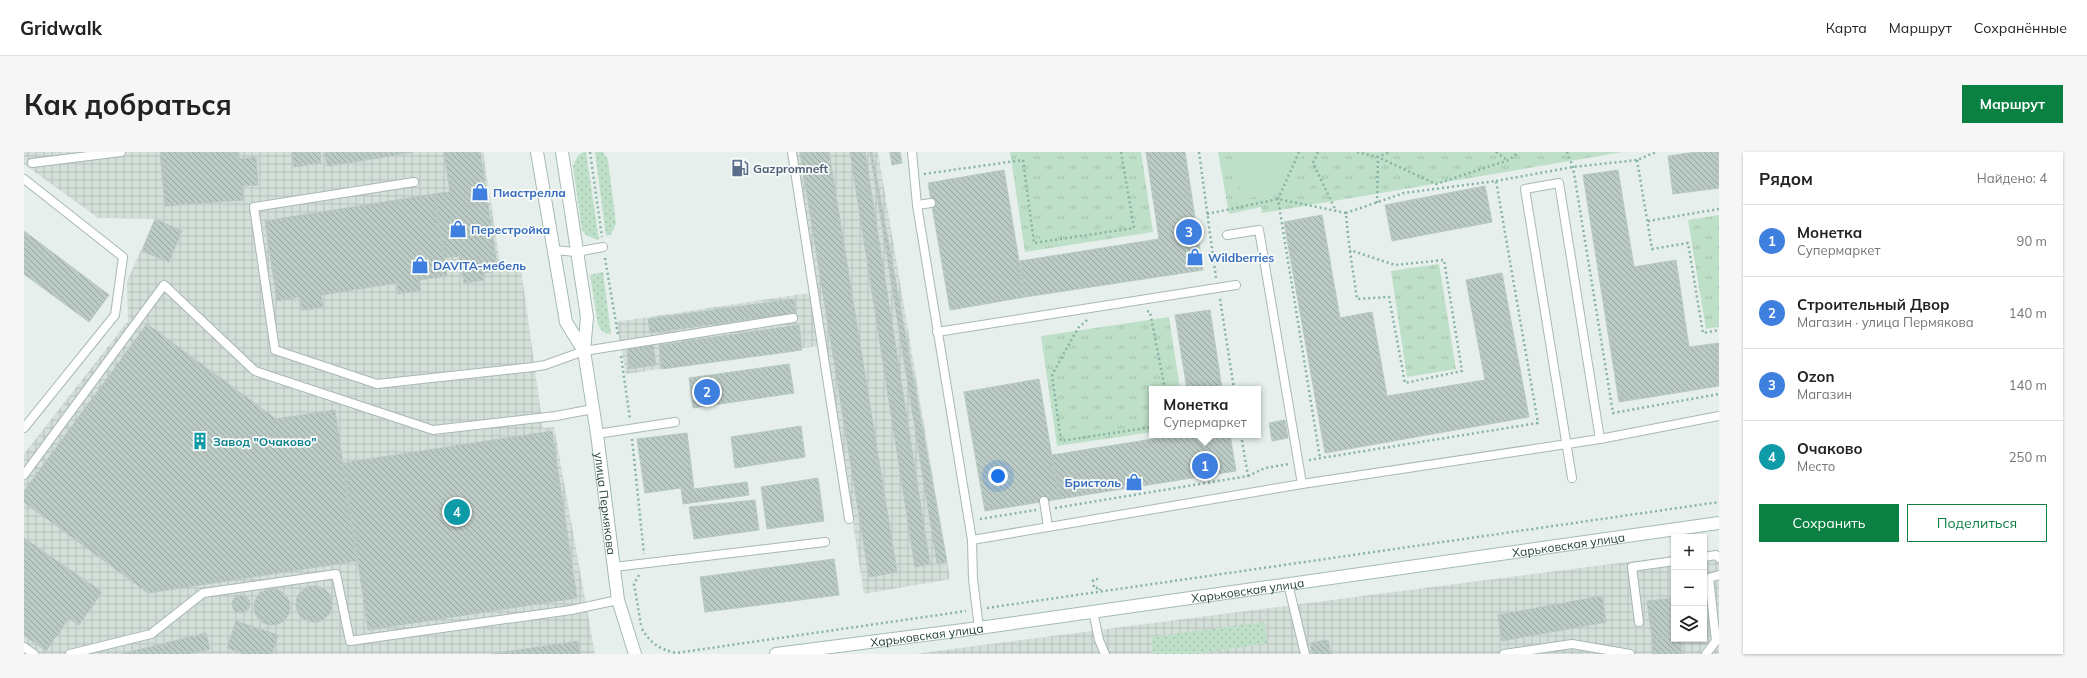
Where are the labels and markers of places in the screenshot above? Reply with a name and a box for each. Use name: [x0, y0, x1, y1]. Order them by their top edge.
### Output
fuel station icon: Gazpromneft: [730, 158, 750, 178]
place label: Gazpromneft: [753, 161, 828, 176]
shop icon: Пиастрелла: [470, 182, 490, 202]
place label: Пиастрелла: [493, 185, 566, 200]
pin: 3: [1176, 217, 1202, 247]
shop icon: Перестройка: [448, 219, 468, 239]
place label: Перестройка: [471, 222, 550, 237]
shop icon: Wildberries: [1185, 247, 1205, 267]
place label: Wildberries: [1208, 250, 1274, 265]
shop icon: DAVITA-мебель: [410, 255, 430, 275]
place label: DAVITA-мебель: [433, 258, 526, 273]
pin: 2: [694, 377, 720, 407]
building icon: Завод "Очаково": [190, 431, 210, 451]
place label: Завод "Очаково": [213, 434, 317, 449]
pin: 1: [1192, 451, 1218, 481]
shop icon: Бристоль: [1124, 472, 1144, 492]
place label: Бристоль: [1065, 475, 1121, 490]
pin: 4: [444, 497, 470, 527]

